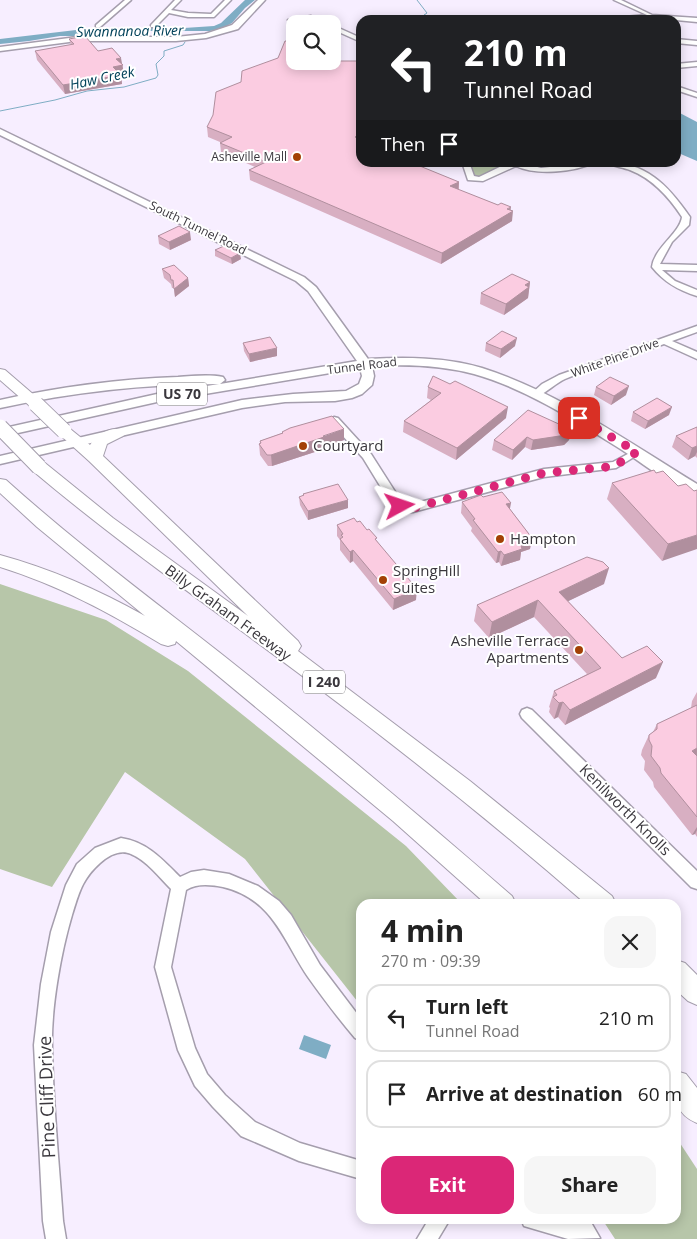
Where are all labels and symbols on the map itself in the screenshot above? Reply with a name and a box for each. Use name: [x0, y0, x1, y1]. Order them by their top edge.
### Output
water label: Swannanoa River: [76, 20, 184, 41]
water label: Haw Creek: [68, 61, 137, 94]
place label: Asheville Mall: [211, 148, 287, 165]
marker: Asheville Mall: [291, 151, 303, 163]
street label: South Tunnel Road: [147, 197, 250, 258]
street label: White Pine Drive: [568, 334, 661, 381]
street label: Tunnel Road: [326, 353, 398, 378]
road number: US 70: [157, 382, 207, 406]
pin: [558, 397, 600, 439]
place label: Courtyard: [313, 435, 383, 455]
marker: Courtyard: [297, 440, 309, 452]
position arrow: [373, 479, 425, 531]
place label: Hampton: [510, 528, 576, 548]
marker: Hampton: [494, 533, 506, 545]
street label: Billy Graham Freeway: [161, 560, 296, 665]
place label: SpringHill Suites: [393, 560, 460, 597]
marker: SpringHill Suites: [377, 574, 389, 586]
place label: Asheville Terrace Apartments: [451, 630, 569, 667]
marker: Asheville Terrace Apartments: [573, 644, 585, 656]
road number: I 240: [303, 670, 345, 694]
street label: Kenilworth Knolls: [576, 759, 676, 859]
street label: Pine Cliff Drive: [32, 1035, 60, 1159]

